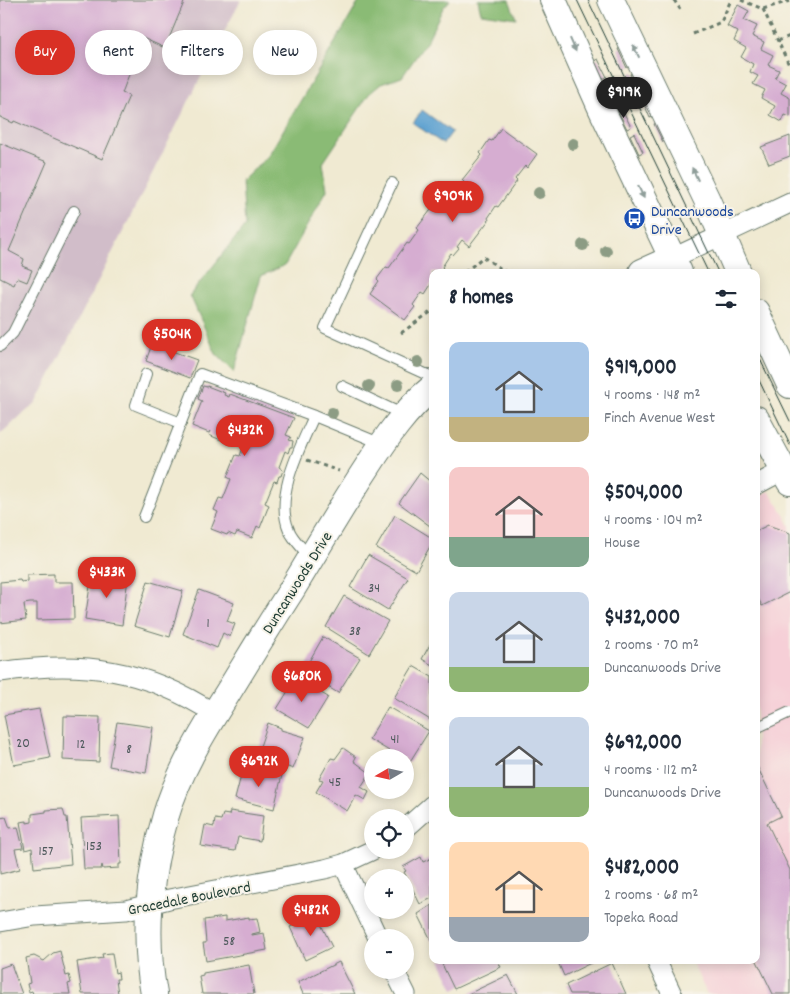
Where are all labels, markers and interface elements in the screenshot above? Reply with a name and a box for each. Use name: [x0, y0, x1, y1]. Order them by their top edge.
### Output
chip: Buy: [15, 30, 75, 75]
chip: Rent: [85, 30, 152, 75]
chip: Filters: [162, 30, 243, 75]
chip: New: [253, 30, 317, 75]
one-way arrow: [569, 38, 577, 52]
one-way arrow: [632, 44, 640, 58]
pin: $919K: [589, 76, 659, 119]
text: $919K: [607, 81, 641, 104]
one-way arrow: [691, 167, 699, 181]
pin: $909K: [418, 180, 488, 223]
text: $909K: [434, 185, 472, 208]
one-way arrow: [637, 185, 645, 199]
place label: Duncanwoods Drive: [651, 201, 734, 242]
bus stop icon: Duncanwoods Drive: [623, 207, 647, 231]
text: 8 homes: [449, 284, 514, 314]
icon: filters: [712, 285, 740, 313]
pin: $504K: [137, 318, 207, 361]
text: $504K: [153, 323, 191, 346]
text: $919,000: [604, 354, 677, 384]
icon: home: [489, 362, 549, 422]
text: 4 rooms · 148 m²: [604, 384, 700, 407]
text: Finch Avenue West: [604, 407, 715, 430]
pin: $432K: [210, 414, 280, 457]
text: $432K: [227, 419, 263, 442]
text: $504,000: [604, 479, 683, 509]
icon: home: [489, 487, 549, 547]
text: 4 rooms · 104 m²: [604, 509, 703, 532]
street label: Duncanwoods Drive: [257, 528, 339, 639]
text: House: [604, 532, 640, 555]
pin: $433K: [72, 556, 142, 599]
text: $433K: [89, 561, 125, 584]
house number: 34: [368, 579, 380, 599]
text: $432,000: [604, 604, 680, 634]
icon: home: [489, 612, 549, 672]
house number: 1: [206, 614, 210, 634]
house number: 38: [349, 622, 361, 642]
text: 2 rooms · 70 m²: [604, 634, 699, 657]
text: Duncanwoods Drive: [604, 657, 721, 680]
pin: $680K: [267, 660, 337, 703]
text: $680K: [283, 665, 321, 688]
text: $692,000: [604, 729, 682, 759]
house number: 41: [391, 730, 399, 750]
house number: 20: [16, 734, 30, 754]
house number: 12: [76, 735, 86, 755]
icon: home: [489, 737, 549, 797]
house number: 8: [126, 740, 132, 760]
pin: $692K: [224, 746, 294, 788]
north arrow: [364, 749, 414, 799]
map controls: [364, 749, 414, 979]
text: $692K: [240, 750, 278, 773]
text: 4 rooms · 112 m²: [604, 759, 698, 782]
house number: 45: [329, 773, 341, 793]
text: Duncanwoods Drive: [604, 782, 721, 805]
button: locate: [364, 809, 414, 859]
house number: 153: [86, 837, 102, 857]
house number: 157: [39, 842, 53, 862]
text: $482,000: [604, 854, 679, 884]
icon: home: [489, 862, 549, 922]
button: +: [364, 869, 414, 919]
street label: Gracedale Boulevard: [126, 876, 253, 923]
text: 2 rooms · 68 m²: [604, 884, 698, 907]
pin: $482K: [276, 894, 346, 937]
text: $482K: [293, 899, 329, 922]
text: Topeka Road: [604, 907, 678, 930]
button: −: [364, 929, 414, 979]
house number: 58: [223, 932, 235, 952]

